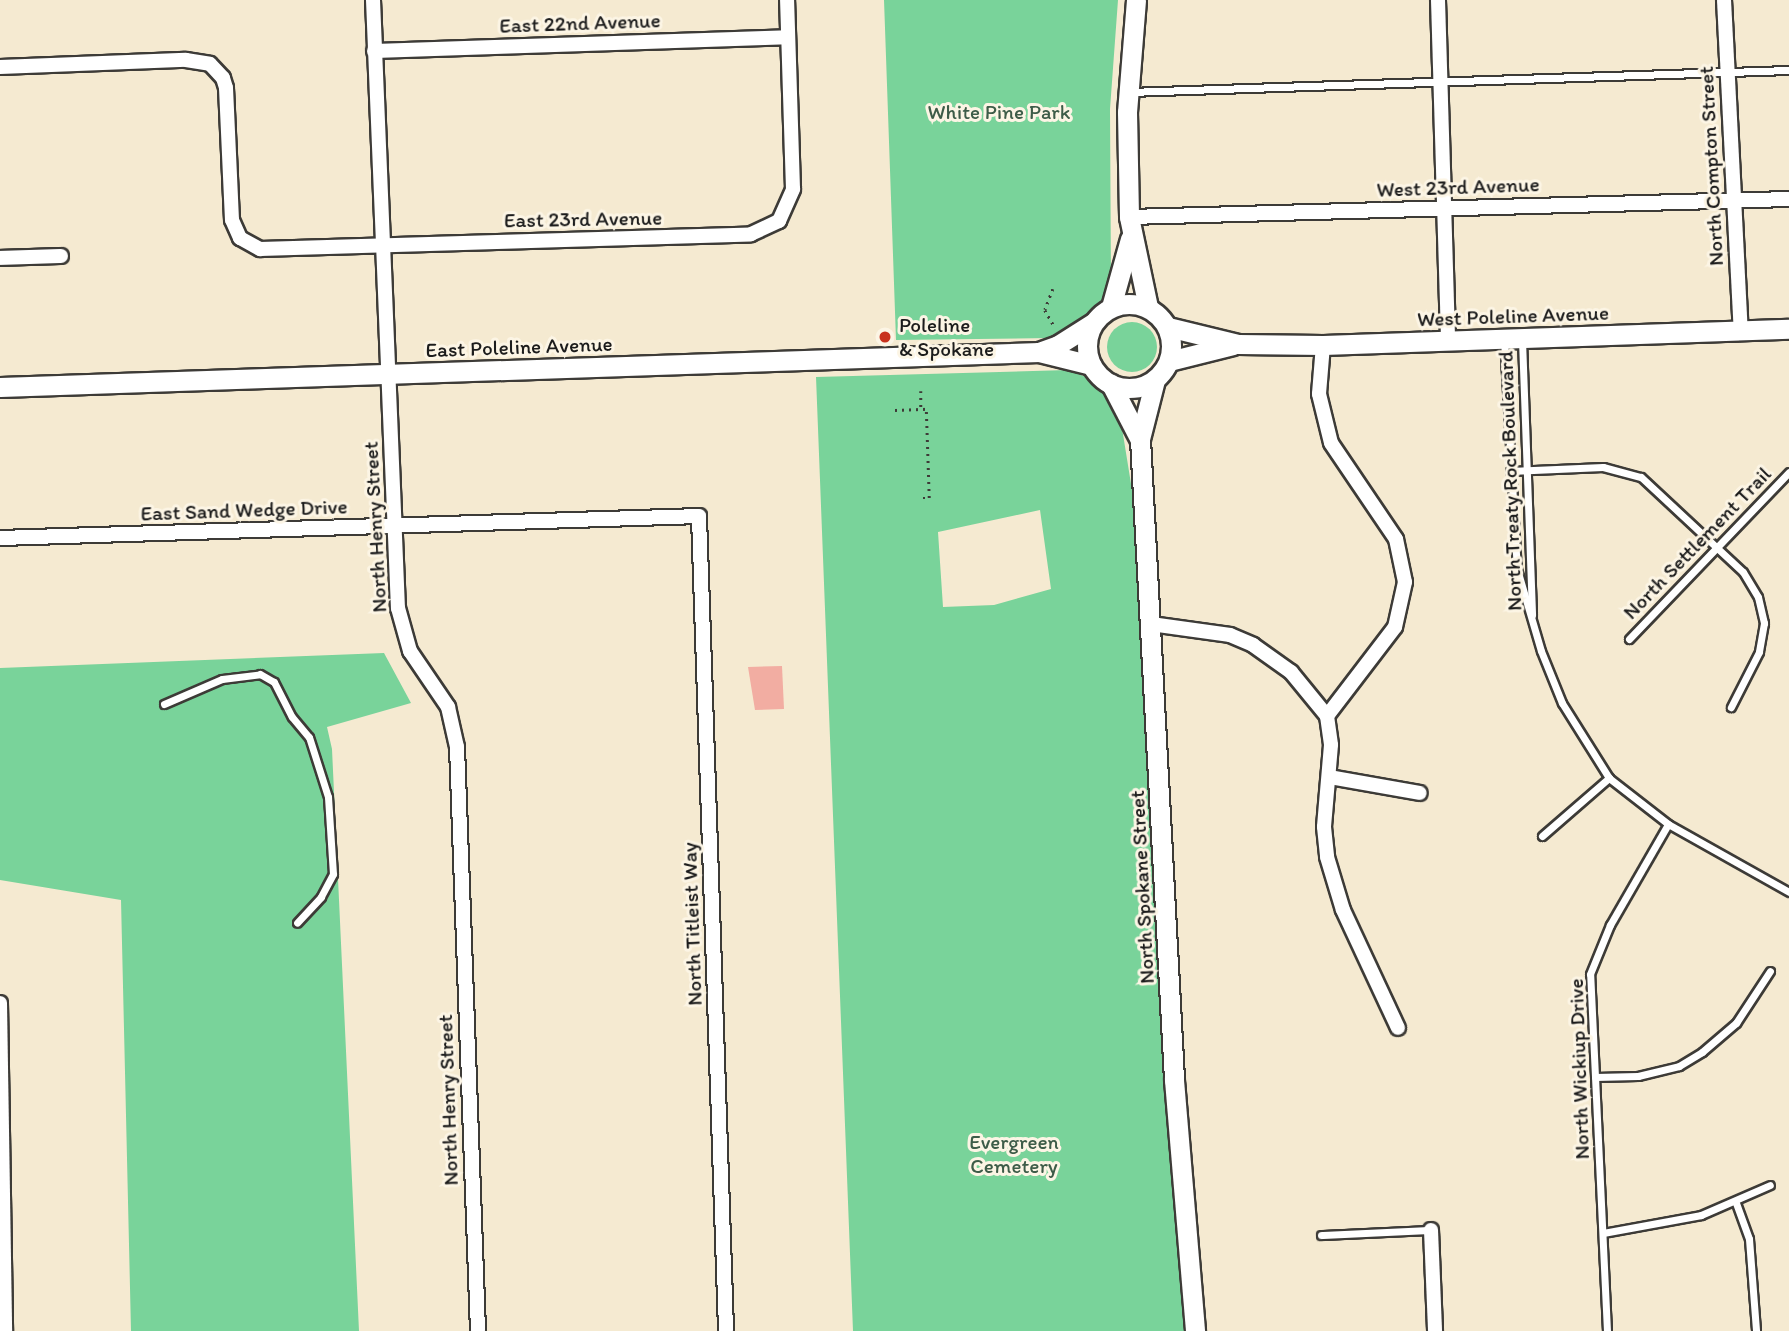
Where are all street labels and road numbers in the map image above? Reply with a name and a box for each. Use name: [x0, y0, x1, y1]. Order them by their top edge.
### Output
street label: East 22nd Avenue: [500, 8, 660, 38]
street label: North Compton Street: [1693, 66, 1729, 266]
street label: West 23rd Avenue: [1377, 172, 1539, 202]
street label: East 23rd Avenue: [504, 205, 662, 233]
street label: West Poleline Avenue: [1417, 300, 1609, 332]
street label: East Poleline Avenue: [426, 331, 612, 363]
street label: North Treaty Rock Boulevard: [1493, 351, 1527, 611]
street label: North Henry Street: [358, 441, 392, 613]
street label: North Settlement Trail: [1618, 462, 1776, 624]
street label: East Sand Wedge Drive: [140, 494, 348, 526]
street label: North Spokane Street: [1124, 789, 1160, 985]
street label: North Titleist Way: [677, 842, 707, 1006]
street label: North Wickiup Drive: [1563, 978, 1595, 1160]
street label: North Henry Street: [432, 1014, 464, 1186]

